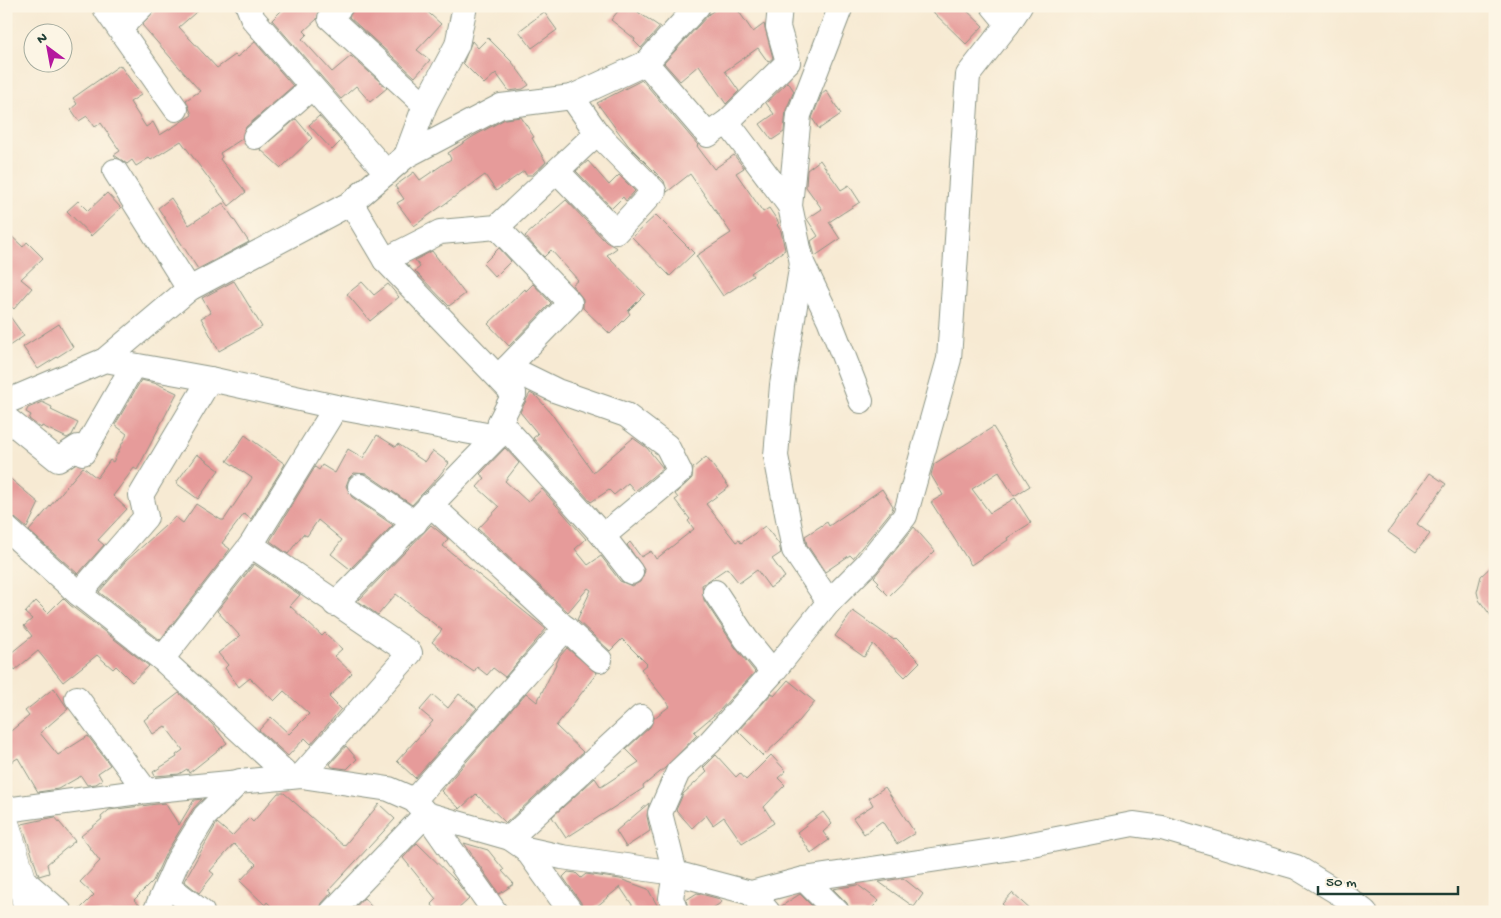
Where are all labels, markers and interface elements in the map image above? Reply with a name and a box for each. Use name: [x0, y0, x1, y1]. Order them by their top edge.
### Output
north arrow: [22, 22, 72, 72]
text: N: [34, 29, 51, 49]
scale bar: [1318, 863, 1458, 895]
text: 50 m: [1326, 874, 1357, 892]

